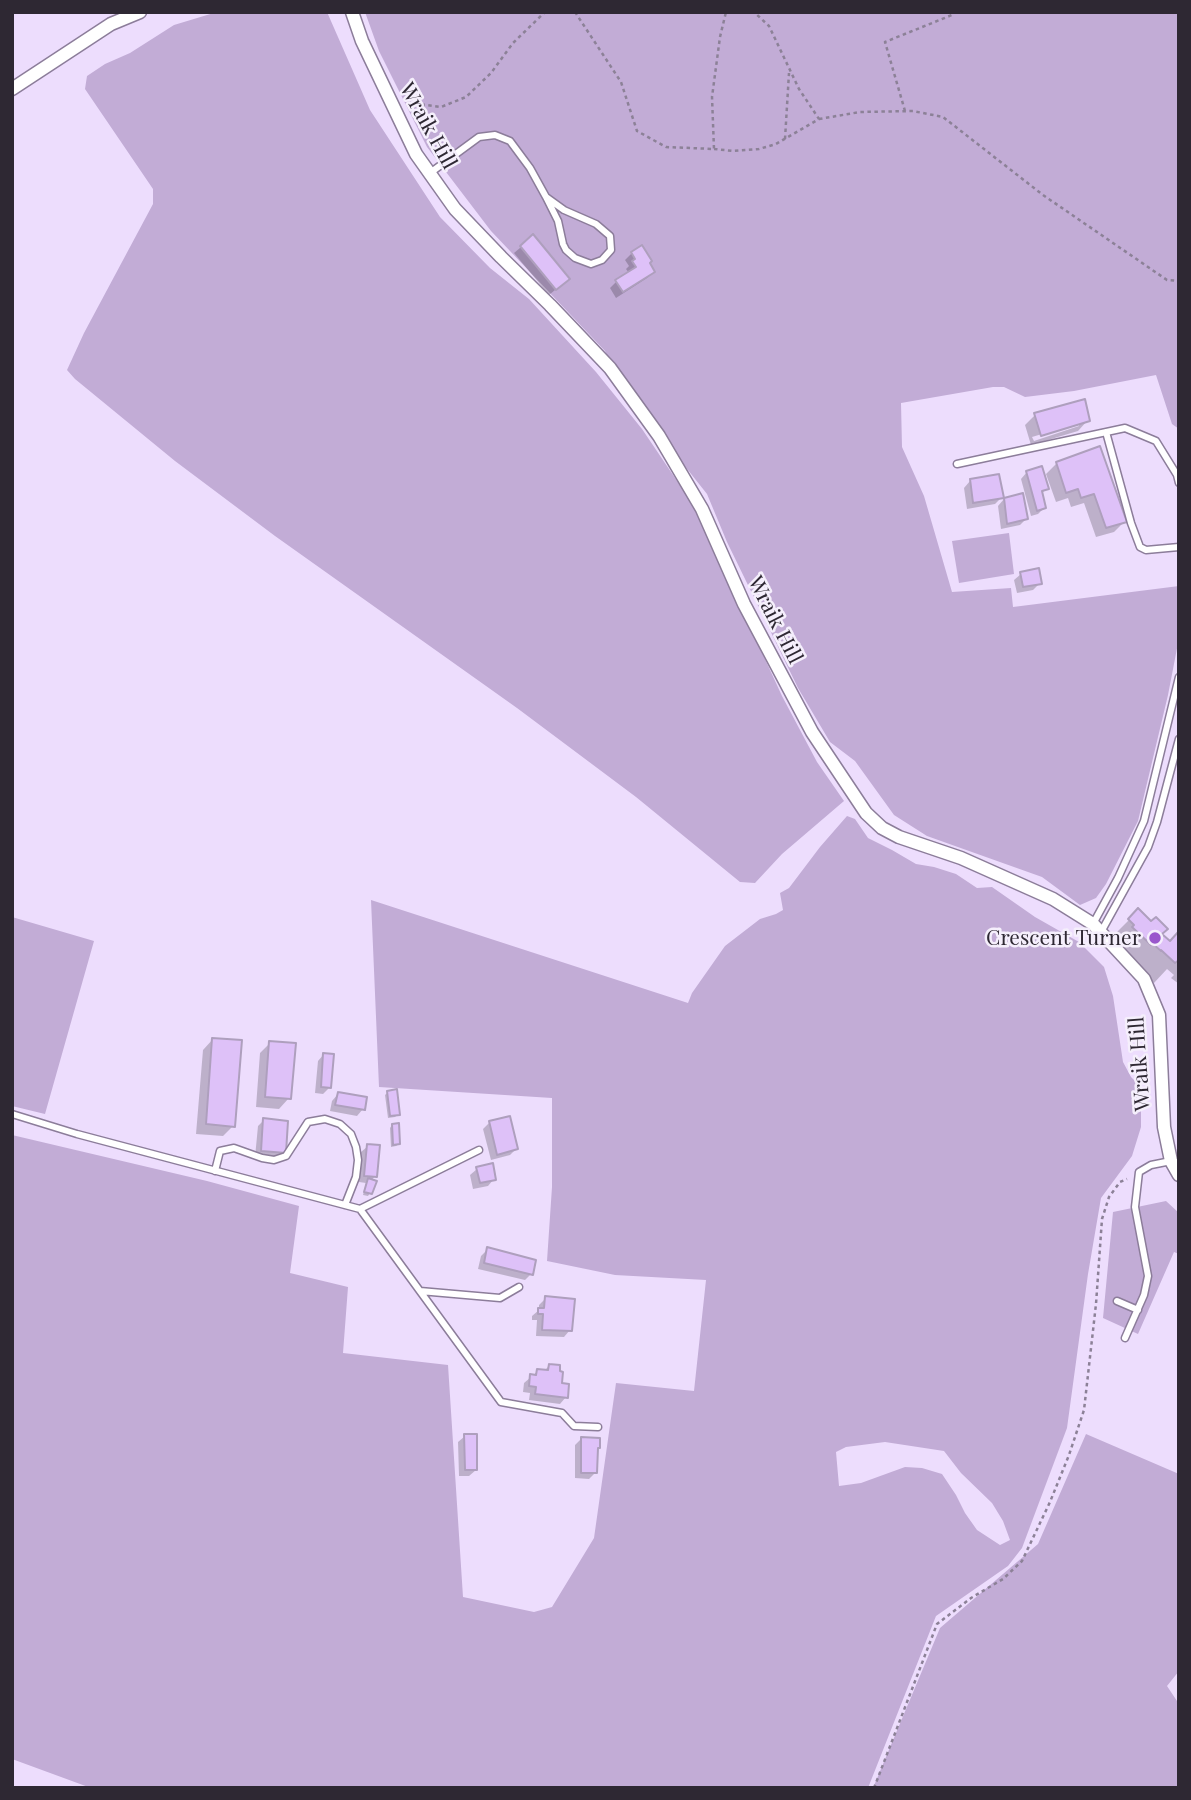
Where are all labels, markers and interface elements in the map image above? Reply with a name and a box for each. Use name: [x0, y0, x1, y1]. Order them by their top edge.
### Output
street label: Wraik Hill: [394, 78, 462, 174]
street label: Wraik Hill: [742, 572, 808, 668]
place label: Crescent Turner: [986, 925, 1141, 951]
marker: Crescent Turner: [1147, 930, 1163, 946]
street label: Wraik Hill: [1124, 1016, 1156, 1112]

